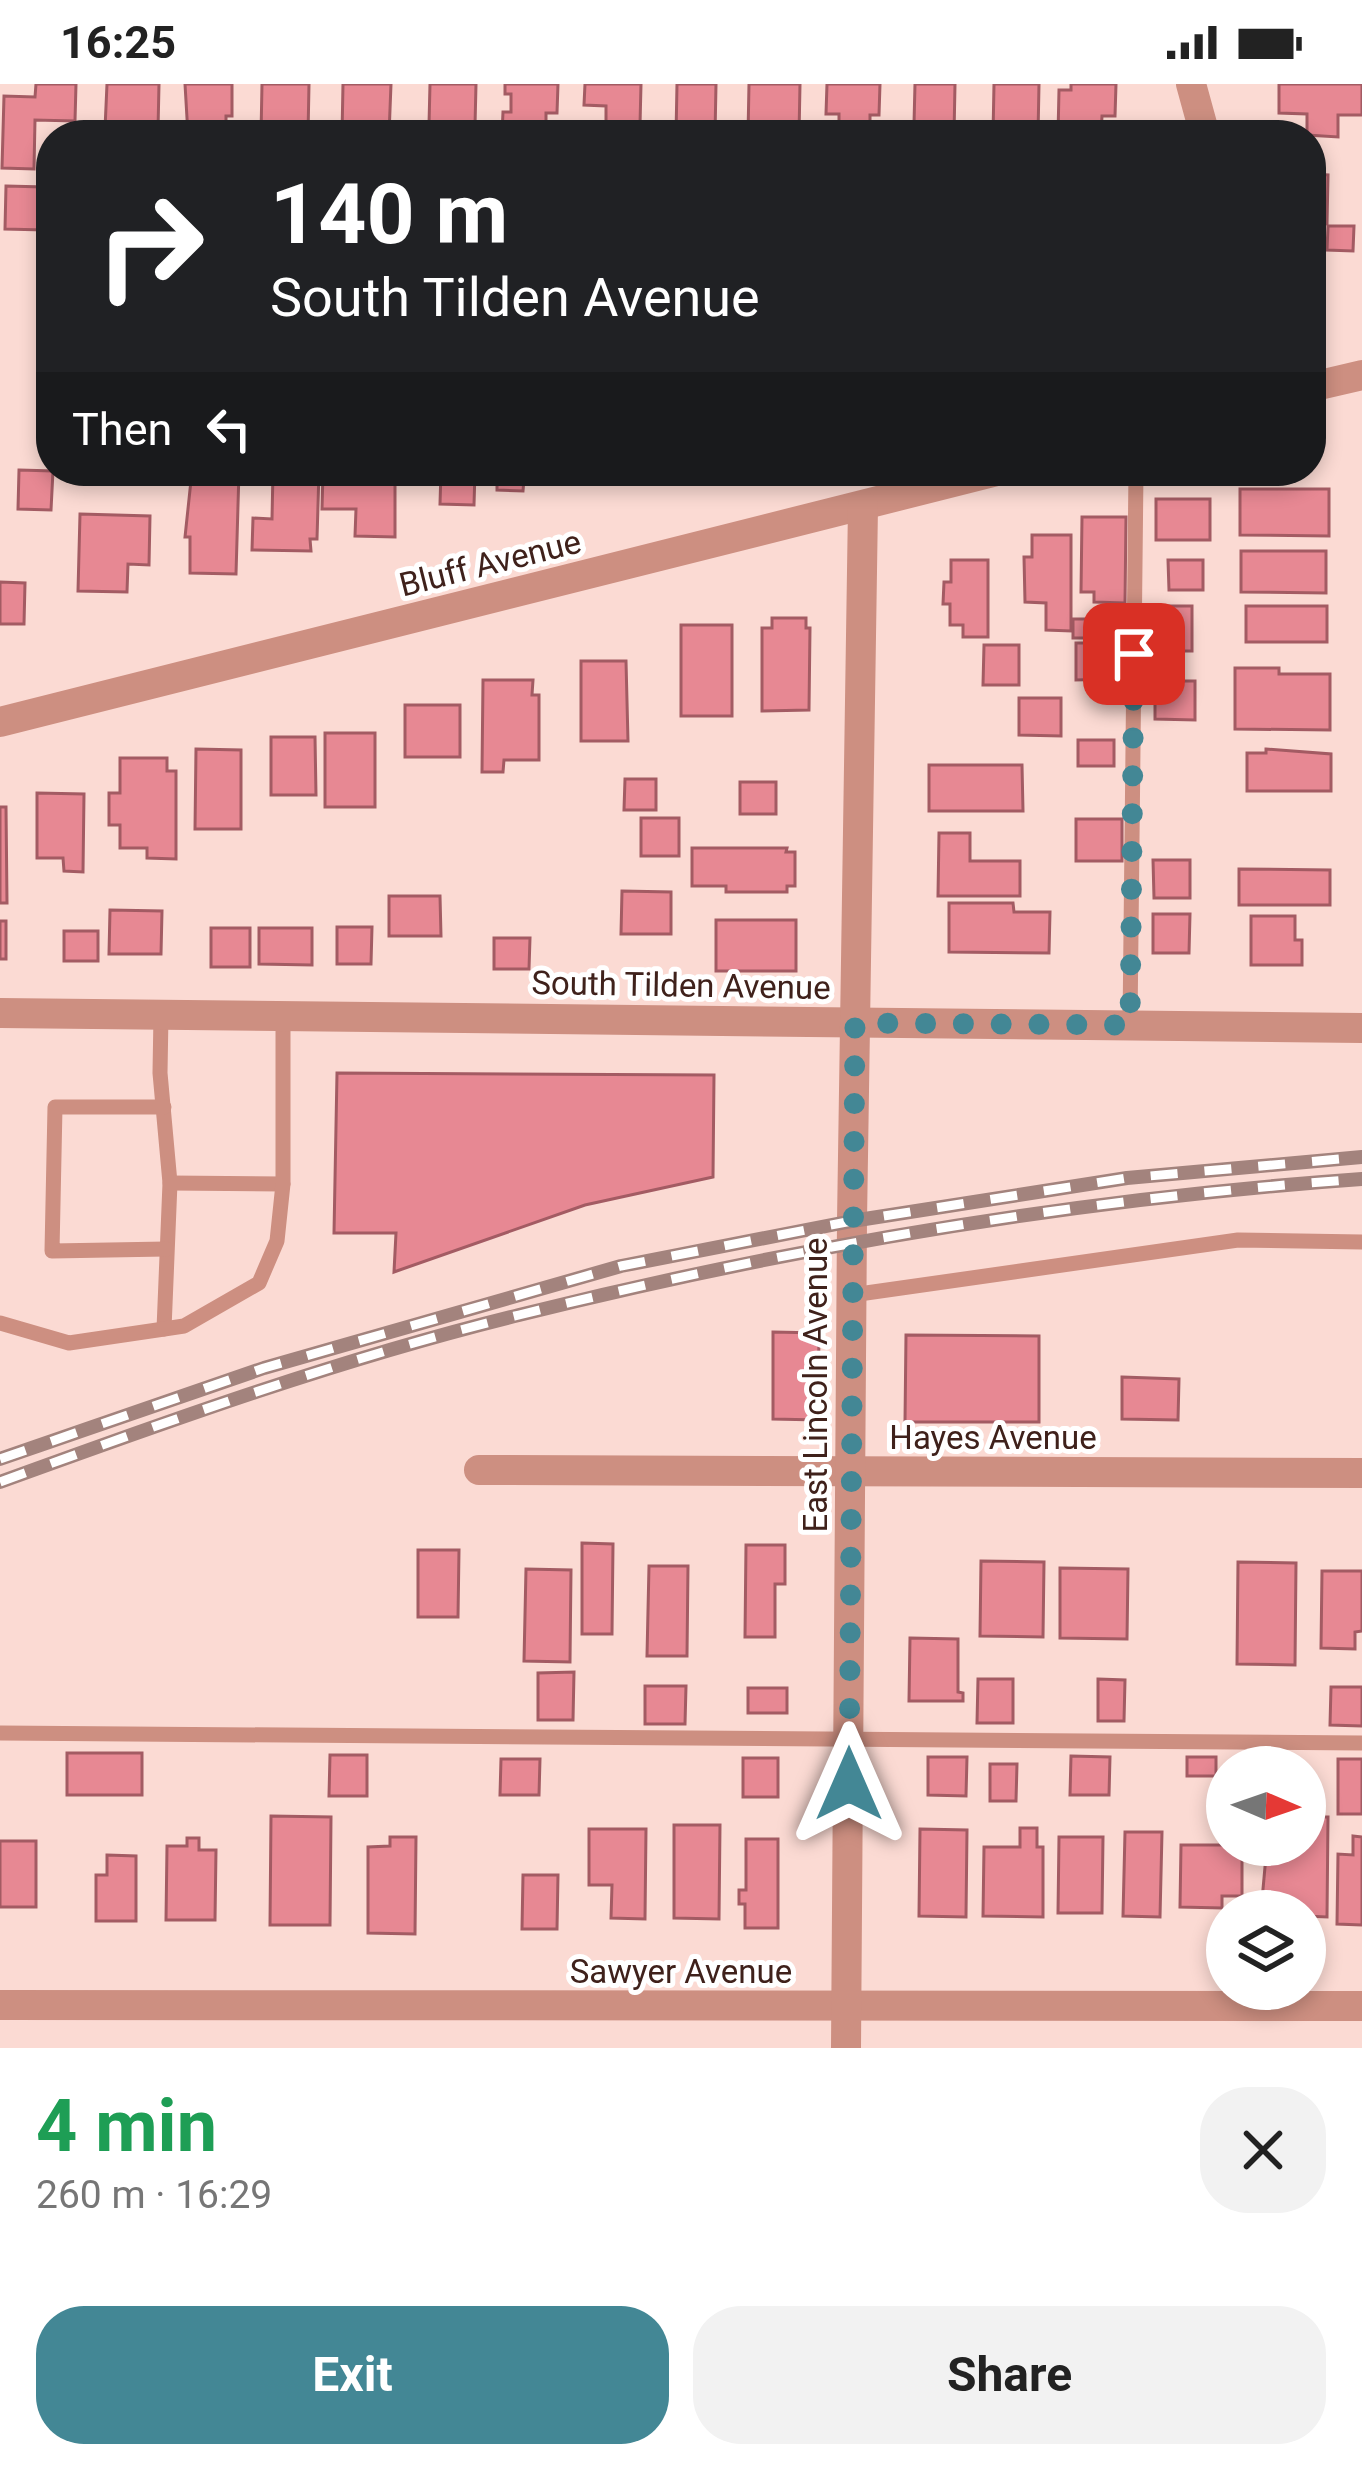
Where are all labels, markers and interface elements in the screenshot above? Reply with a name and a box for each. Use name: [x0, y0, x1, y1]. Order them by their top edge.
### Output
text: 16:25: [60, 16, 176, 69]
text: 140 m: [270, 165, 508, 264]
icon: right: [72, 168, 228, 324]
text: South Tilden Avenue: [270, 266, 760, 329]
icon: left: [196, 396, 262, 462]
text: Then: [72, 403, 172, 456]
street label: Bluff Avenue: [395, 522, 585, 604]
pin: [1083, 603, 1185, 705]
icon: arrive: [1101, 621, 1167, 687]
street label: South Tilden Avenue: [531, 963, 831, 1007]
street label: East Lincoln Avenue: [796, 1237, 835, 1533]
street label: Hayes Avenue: [889, 1418, 1097, 1457]
position arrow: [786, 1721, 912, 1847]
north arrow: [1206, 1746, 1326, 1866]
map controls: [1206, 1746, 1326, 2010]
button: layers: [1206, 1890, 1326, 2010]
street label: Sawyer Avenue: [570, 1952, 792, 1991]
text: 4 min: [36, 2084, 217, 2169]
button: close: [1200, 2087, 1326, 2213]
text: 260 m · 16:29: [36, 2172, 272, 2218]
button: Exit: [36, 2306, 669, 2444]
button: Share: [693, 2306, 1326, 2444]

